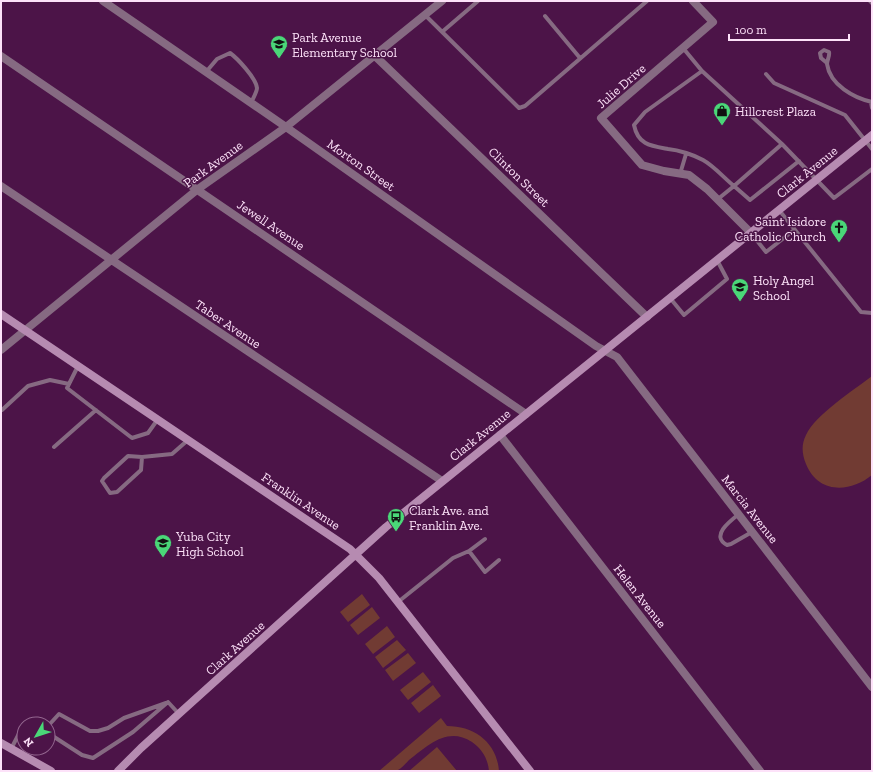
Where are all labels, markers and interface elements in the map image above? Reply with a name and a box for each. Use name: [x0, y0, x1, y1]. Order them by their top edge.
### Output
scale bar: [729, 16, 849, 42]
text: 100 m: [735, 23, 767, 37]
place label: Park Avenue Elementary School: [292, 30, 397, 60]
school or university icon: Park Avenue Elementary School: [269, 34, 289, 59]
street label: Julie Drive: [594, 61, 648, 111]
shop icon: Hillcrest Plaza: [712, 101, 732, 126]
place label: Hillcrest Plaza: [735, 104, 817, 119]
street label: Morton Street: [324, 136, 398, 194]
street label: Park Avenue: [180, 137, 246, 191]
street label: Clark Avenue: [774, 143, 840, 201]
street label: Clinton Street: [485, 144, 553, 210]
street label: Jewell Avenue: [234, 197, 308, 253]
place label: Saint Isidore Catholic Church: [735, 214, 827, 244]
church icon: Saint Isidore Catholic Church: [829, 218, 849, 243]
place label: Holy Angel School: [753, 273, 814, 303]
school or university icon: Holy Angel School: [730, 277, 750, 302]
street label: Taber Avenue: [192, 297, 264, 351]
street label: Clark Avenue: [447, 406, 513, 464]
street label: Franklin Avenue: [259, 469, 343, 533]
street label: Marcia Avenue: [719, 472, 781, 546]
place label: Clark Ave. and Franklin Ave.: [409, 503, 489, 533]
bus stop icon: Clark Ave. and Franklin Ave.: [386, 507, 406, 532]
place label: Yuba City High School: [175, 529, 244, 559]
school or university icon: Yuba City High School: [153, 533, 173, 558]
street label: Helen Avenue: [611, 561, 669, 631]
street label: Clark Avenue: [202, 618, 268, 678]
north arrow: [16, 716, 56, 756]
text: N: [21, 734, 36, 749]

